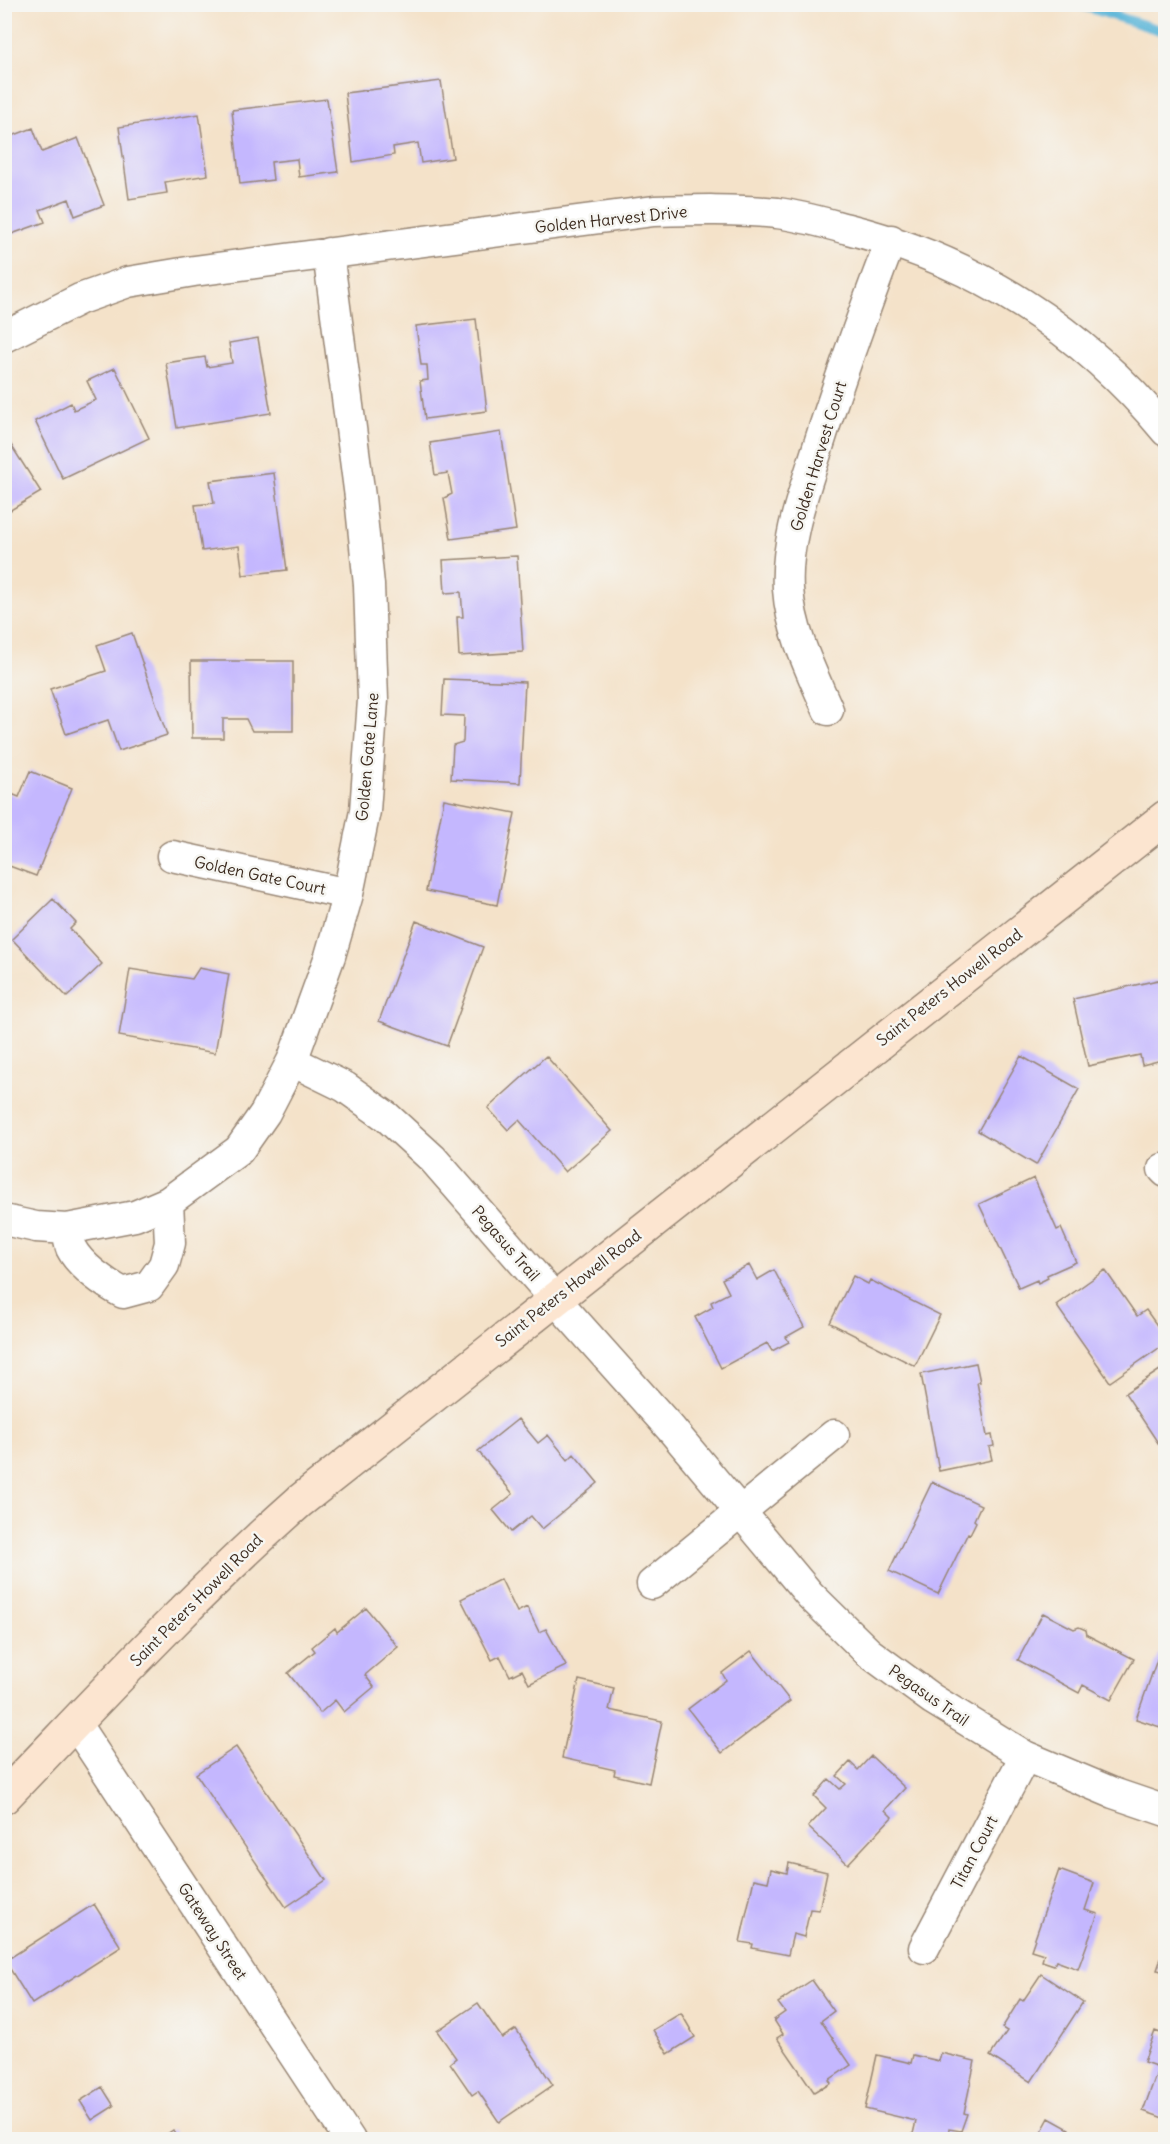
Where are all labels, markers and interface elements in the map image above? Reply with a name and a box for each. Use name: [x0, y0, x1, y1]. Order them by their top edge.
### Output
street label: Golden Harvest Drive: [534, 201, 688, 237]
street label: Golden Harvest Court: [786, 378, 851, 533]
street label: Golden Gate Lane: [351, 692, 383, 822]
street label: Golden Gate Court: [192, 851, 328, 899]
street label: Saint Peters Howell Road: [872, 924, 1026, 1050]
street label: Pegasus Trail: [468, 1201, 544, 1285]
street label: Saint Peters Howell Road: [491, 1225, 645, 1351]
street label: Saint Peters Howell Road: [126, 1530, 266, 1670]
street label: Pegasus Trail: [885, 1660, 973, 1730]
street label: Titan Court: [946, 1811, 1002, 1892]
street label: Gateway Street: [174, 1879, 252, 1984]

